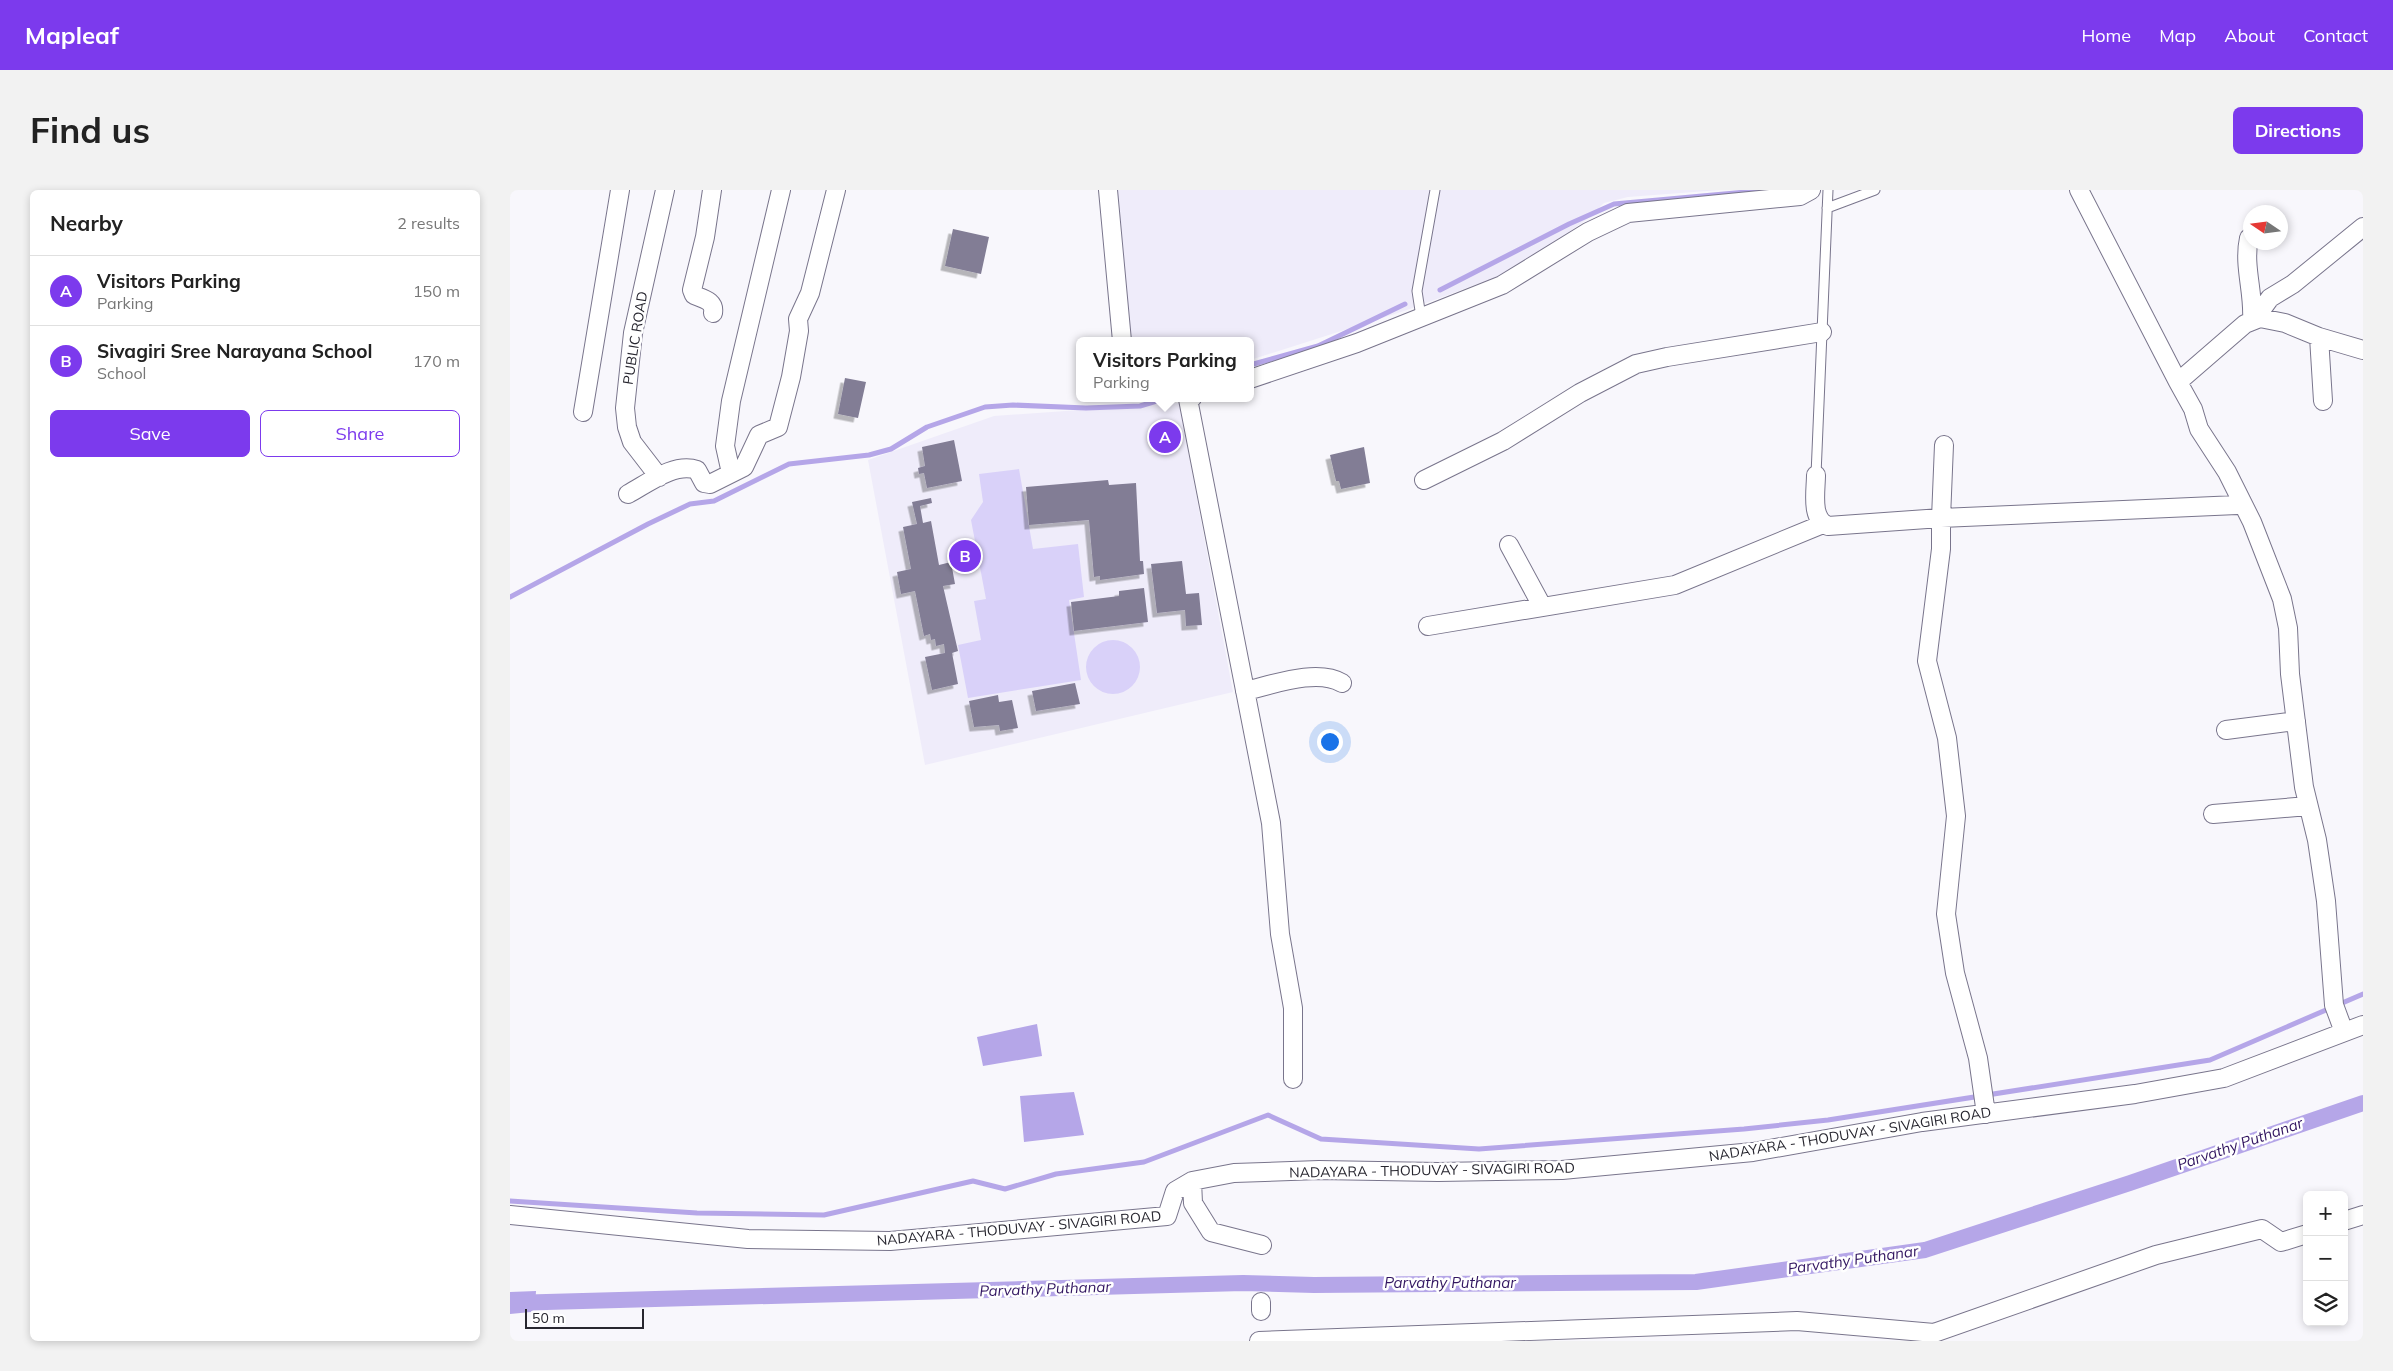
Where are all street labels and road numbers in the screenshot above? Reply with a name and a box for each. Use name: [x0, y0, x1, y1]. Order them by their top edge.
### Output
street label: PUBLIC ROAD: [619, 290, 651, 386]
street label: NADAYARA - THODUVAY - SIVAGIRI ROAD: [1708, 1103, 1992, 1165]
street label: NADAYARA - THODUVAY - SIVAGIRI ROAD: [1289, 1159, 1575, 1181]
street label: NADAYARA - THODUVAY - SIVAGIRI ROAD: [876, 1207, 1162, 1249]

